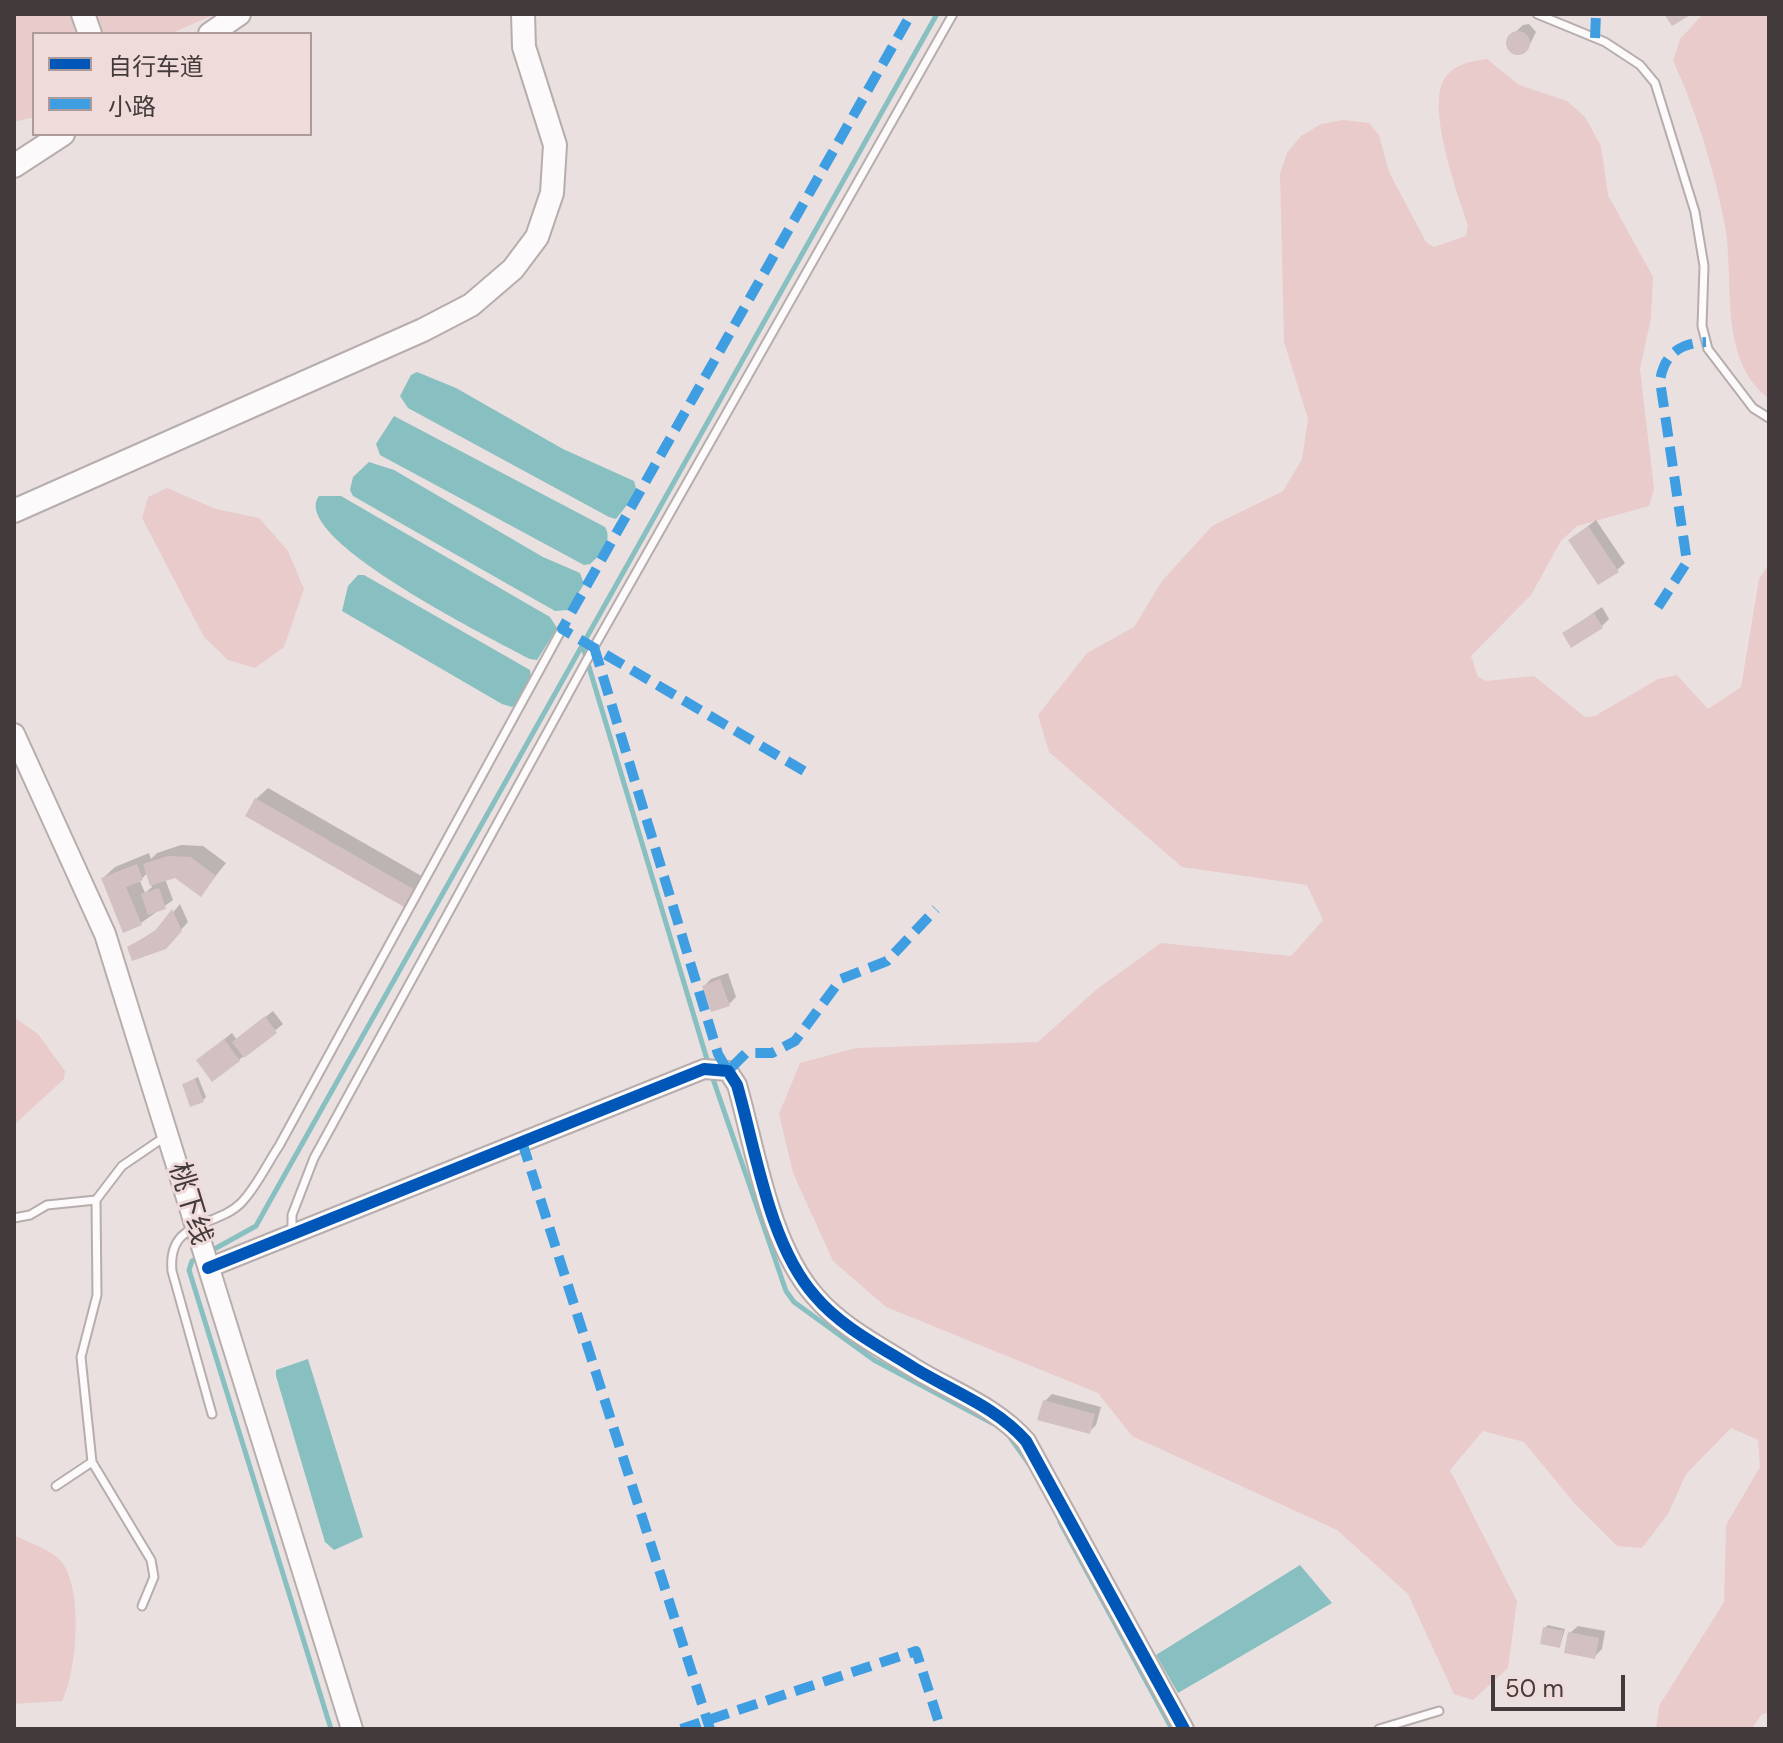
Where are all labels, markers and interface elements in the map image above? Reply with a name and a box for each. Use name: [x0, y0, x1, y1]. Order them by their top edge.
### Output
legend: [32, 32, 312, 136]
text: 自行车道: [108, 51, 204, 82]
text: 小路: [108, 91, 156, 122]
street label: 桃下线: [161, 1159, 217, 1249]
scale bar: [1495, 1659, 1629, 1709]
text: 50 m: [1505, 1673, 1564, 1704]

